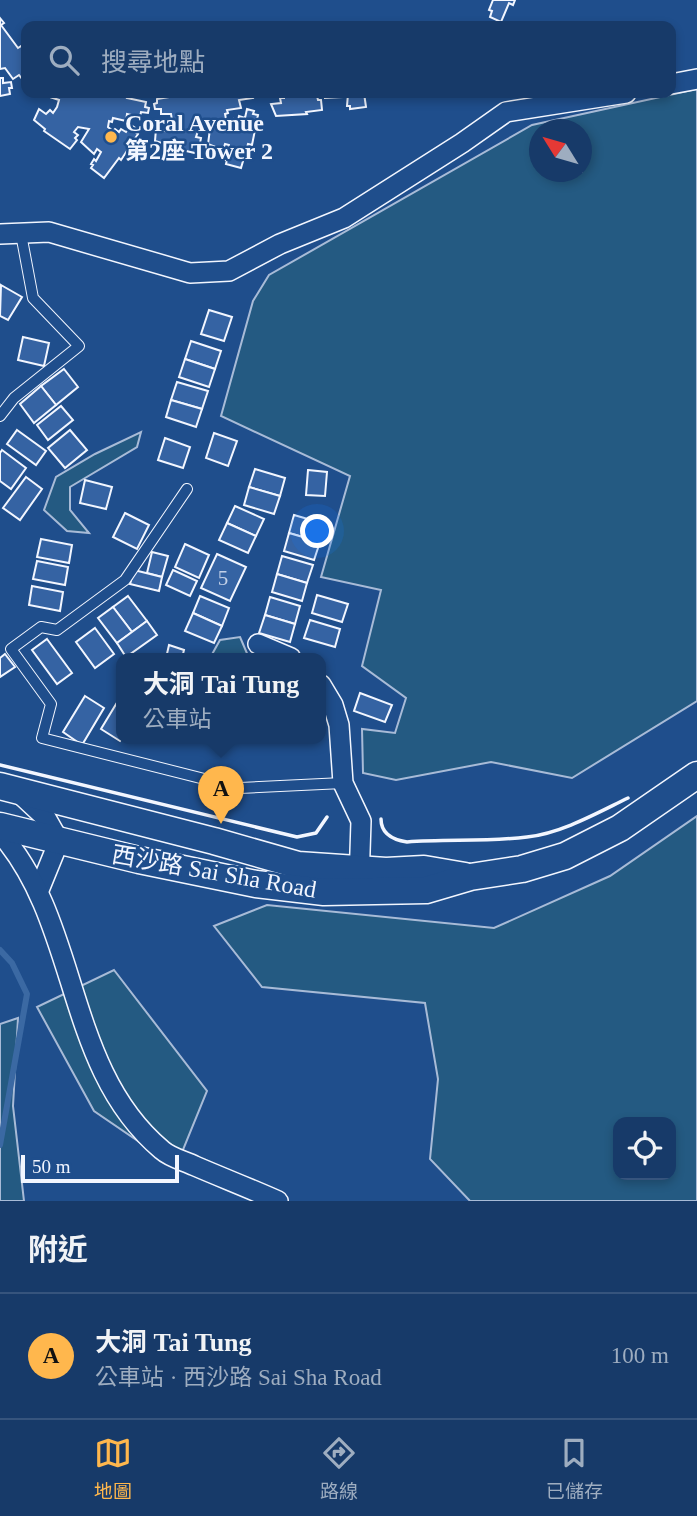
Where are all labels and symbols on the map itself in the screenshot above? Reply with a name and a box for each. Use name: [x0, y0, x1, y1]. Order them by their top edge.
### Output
place label: Coral Avenue 第2座 Tower 2: [125, 110, 273, 164]
north arrow: [529, 119, 592, 182]
marker: Coral Avenue 第2座 Tower 2: [103, 129, 119, 145]
your location: [300, 514, 334, 548]
house number: 5: [218, 566, 228, 590]
pin: A: [198, 766, 244, 824]
street label: 西沙路 Sai Sha Road: [110, 841, 318, 903]
scale bar: [21, 1152, 178, 1184]

